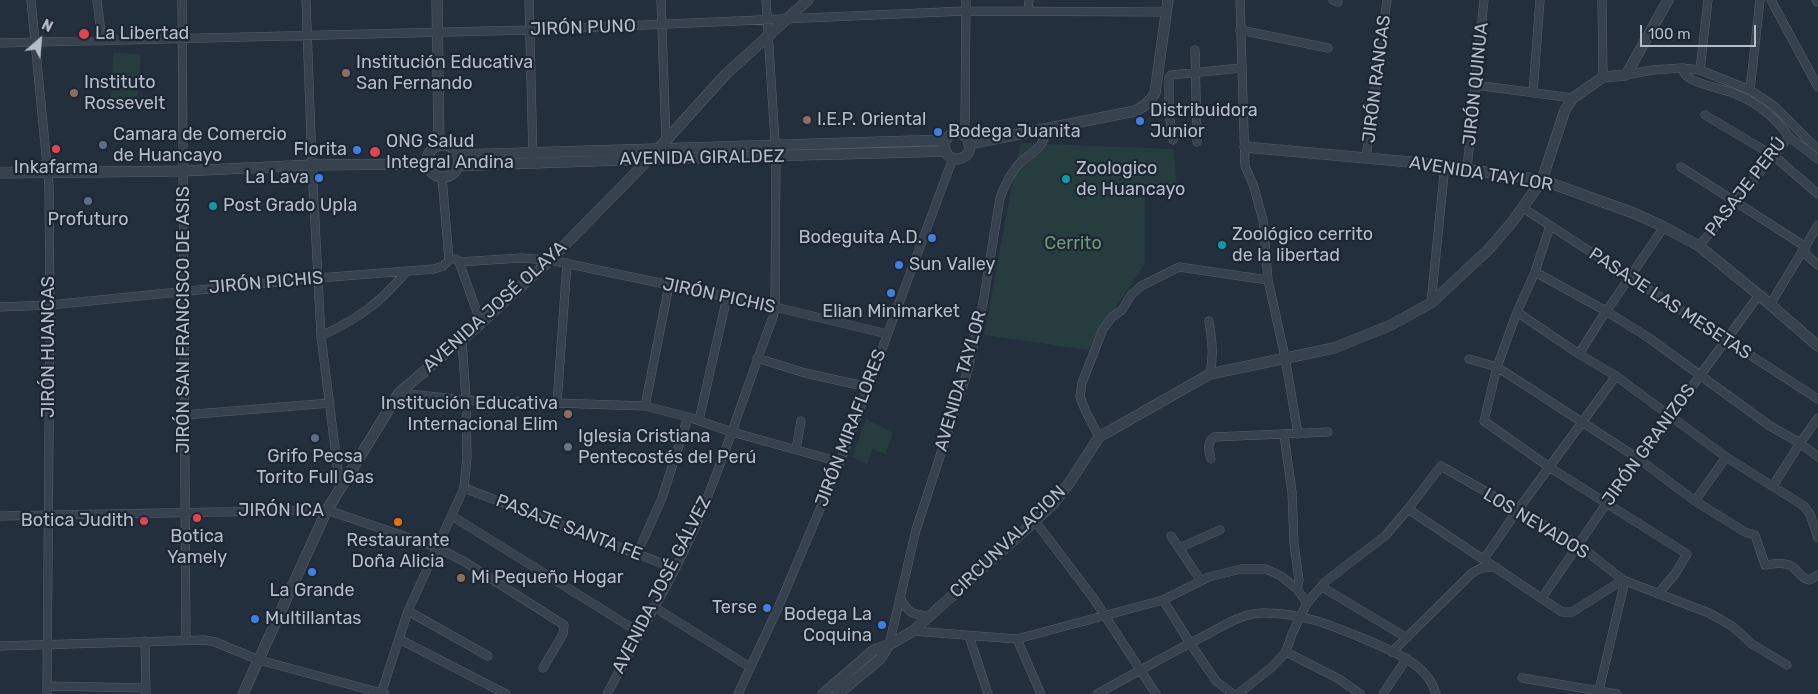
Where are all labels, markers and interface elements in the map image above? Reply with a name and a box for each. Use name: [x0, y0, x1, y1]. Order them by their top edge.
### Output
street label: JIRÓN RANCAS: [1358, 14, 1396, 144]
north arrow: [15, 15, 65, 65]
street label: JIRÓN PUNO: [530, 15, 636, 41]
scale bar: [1643, 15, 1759, 47]
text: N: [39, 16, 55, 36]
street label: JIRÓN QUINUA: [1459, 21, 1493, 147]
place label: La Libertad: [95, 23, 189, 45]
text: 100 m: [1648, 25, 1690, 43]
marker: La Libertad: [77, 27, 91, 41]
place label: Institución Educativa San Fernando: [356, 52, 533, 94]
marker: Institución Educativa San Fernando: [340, 67, 352, 79]
place label: Instituto Rossevelt: [84, 72, 165, 115]
marker: Instituto Rossevelt: [68, 87, 80, 99]
place label: Distribuidora Junior: [1150, 100, 1258, 142]
place label: I.E.P. Oriental: [817, 109, 926, 131]
marker: I.E.P. Oriental: [801, 114, 813, 126]
marker: Distribuidora Junior: [1134, 115, 1146, 127]
place label: Bodega Juanita: [948, 121, 1081, 143]
place label: Camara de Comercio de Huancayo: [113, 124, 287, 166]
marker: Bodega Juanita: [932, 126, 944, 138]
place label: ONG Salud Integral Andina: [386, 131, 514, 173]
street label: PASAJE PERÚ: [1701, 133, 1791, 241]
marker: Camara de Comercio de Huancayo: [97, 139, 109, 151]
place label: Florita: [294, 139, 347, 161]
marker: Inkafarma: [50, 143, 62, 155]
marker: Florita: [351, 144, 363, 156]
marker: ONG Salud Integral Andina: [368, 145, 382, 159]
street label: AVENIDA GIRALDEZ: [619, 146, 785, 170]
street label: AVENIDA TAYLOR: [1408, 152, 1554, 196]
place label: Inkafarma: [14, 157, 98, 179]
place label: Zoologico de Huancayo: [1076, 158, 1185, 200]
place label: La Lava: [245, 167, 309, 189]
marker: La Lava: [313, 172, 325, 184]
marker: Zoologico de Huancayo: [1060, 173, 1072, 185]
street label: JIRÓN SAN FRANCISCO DE ASIS: [173, 186, 195, 454]
marker: Profuturo: [82, 195, 94, 207]
place label: Post Grado Upla: [223, 195, 357, 217]
marker: Post Grado Upla: [207, 200, 219, 212]
place label: Profuturo: [47, 209, 129, 231]
place label: Zoológico cerrito de la libertad: [1232, 224, 1373, 266]
place label: Bodeguita A.D.: [798, 227, 922, 249]
marker: Bodeguita A.D.: [926, 232, 938, 244]
park label: Cerrito: [1044, 233, 1102, 255]
street label: AVENIDA JOSÉ OLAYA: [419, 237, 571, 377]
marker: Zoológico cerrito de la libertad: [1216, 239, 1228, 251]
street label: PASAJE LAS MESETAS: [1585, 243, 1755, 365]
place label: Sun Valley: [909, 254, 995, 276]
marker: Sun Valley: [893, 259, 905, 271]
street label: JIRÓN PICHIS: [208, 267, 324, 299]
street label: JIRÓN PICHIS: [661, 274, 777, 318]
street label: JIRÓN HUANCAS: [38, 276, 60, 418]
marker: Elian Minimarket: [885, 287, 897, 299]
place label: Elian Minimarket: [822, 301, 960, 323]
street label: AVENIDA TAYLOR: [931, 308, 991, 454]
street label: JIRÓN MIRAFLORES: [811, 346, 891, 510]
street label: JIRÓN GRANIZOS: [1598, 380, 1700, 510]
place label: Institución Educativa Internacional Elim: [381, 393, 558, 436]
marker: Institución Educativa Internacional Elim: [562, 408, 574, 420]
place label: Iglesia Cristiana Pentecostés del Perú: [578, 426, 756, 468]
marker: Grifo Pecsa Torito Full Gas: [309, 432, 321, 444]
marker: Iglesia Cristiana Pentecostés del Perú: [562, 441, 574, 453]
place label: Grifo Pecsa Torito Full Gas: [256, 446, 374, 488]
street label: CIRCUNVALACION: [946, 481, 1070, 603]
street label: LOS NEVADOS: [1479, 484, 1593, 564]
street label: PASAJE SANTA FE: [493, 490, 645, 566]
street label: AVENIDA JOSÉ GÁLVEZ: [608, 493, 716, 677]
street label: JIRÓN ICA: [238, 500, 324, 522]
place label: Botica Judith: [21, 510, 134, 532]
marker: Botica Yamely: [191, 512, 203, 524]
marker: Botica Judith: [138, 515, 150, 527]
marker: Restaurante Doña Alicia: [392, 516, 404, 528]
place label: Botica Yamely: [167, 526, 227, 568]
place label: Restaurante Doña Alicia: [346, 530, 450, 572]
marker: La Grande: [306, 566, 318, 578]
place label: Mi Pequeño Hogar: [471, 567, 624, 589]
marker: Mi Pequeño Hogar: [455, 572, 467, 584]
place label: La Grande: [269, 580, 355, 602]
place label: Terse: [712, 597, 757, 619]
marker: Terse: [761, 602, 773, 614]
place label: Bodega La Coquina: [784, 604, 872, 646]
place label: Multillantas: [265, 608, 362, 630]
marker: Multillantas: [249, 613, 261, 625]
marker: Bodega La Coquina: [876, 619, 888, 631]

